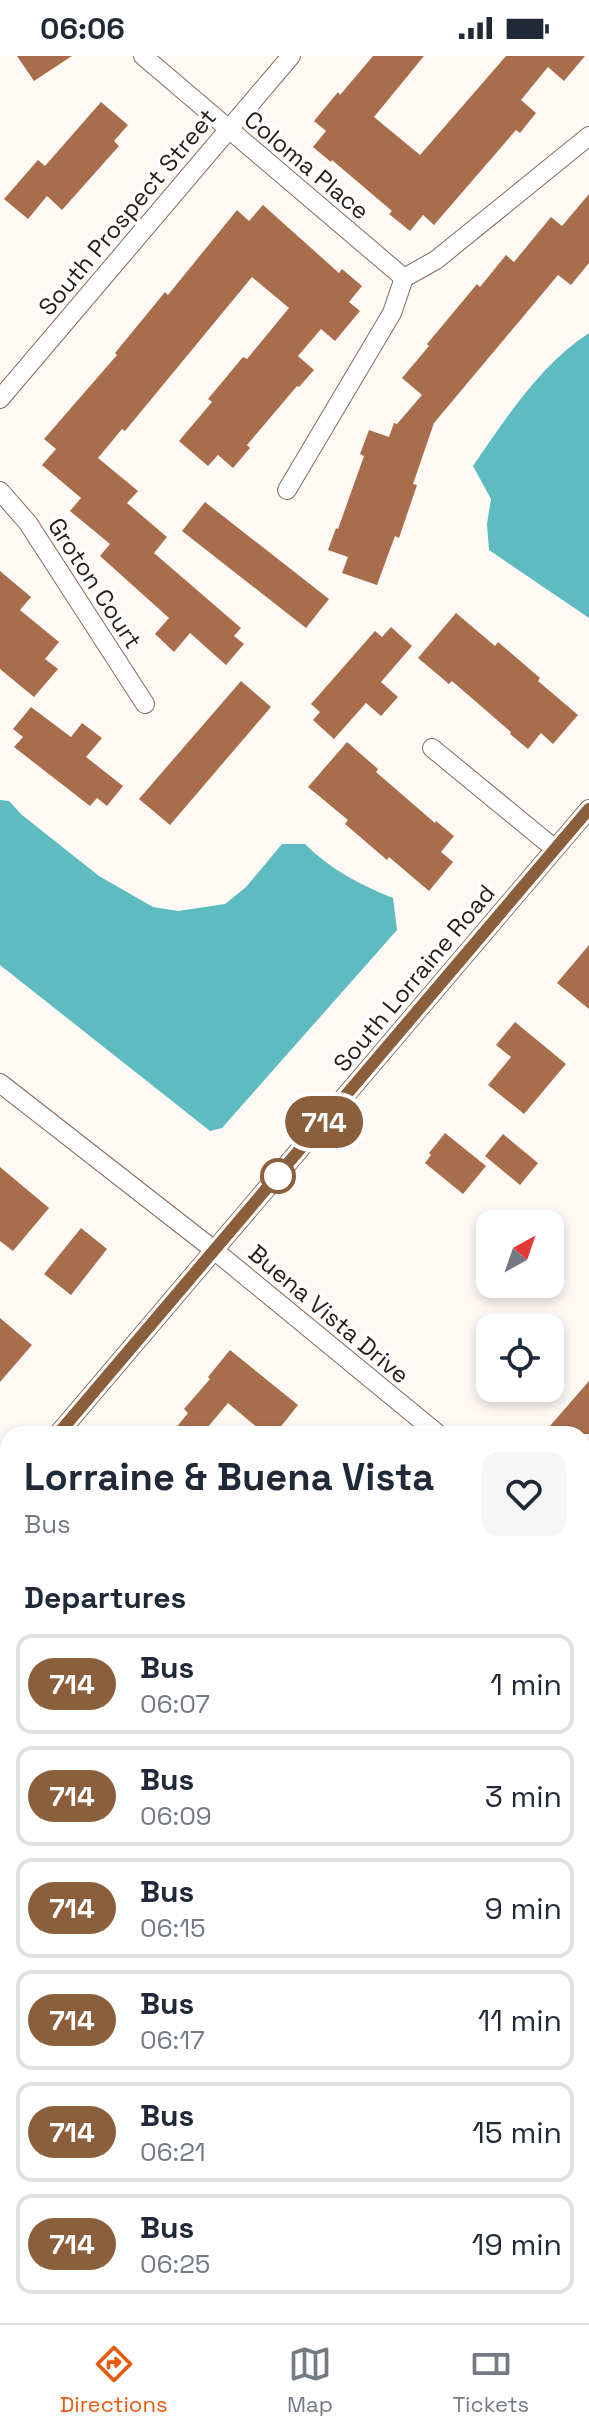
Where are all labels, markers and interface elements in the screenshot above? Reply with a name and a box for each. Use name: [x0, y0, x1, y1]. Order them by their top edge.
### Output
text: 06:06: [40, 9, 125, 48]
street label: South Prospect Street: [31, 102, 223, 322]
street label: Coloma Place: [238, 104, 376, 226]
street label: Groton Court: [41, 512, 149, 654]
street label: South Lorraine Road: [326, 878, 502, 1078]
line badge: 714: [278, 1096, 370, 1148]
text: 714: [301, 1104, 347, 1140]
unlabelled marker: [261, 1159, 295, 1193]
north arrow: [476, 1210, 564, 1298]
map controls: [476, 1210, 564, 1402]
street label: Buena Vista Drive: [242, 1238, 416, 1390]
button: locate: [476, 1314, 564, 1402]
button: heart: [482, 1452, 566, 1536]
text: Lorraine & Buena Vista: [24, 1453, 434, 1501]
text: Bus: [24, 1507, 71, 1541]
text: Departures: [24, 1578, 186, 1617]
text: Bus: [140, 1648, 194, 1687]
text: 1 min: [490, 1665, 562, 1704]
text: 714: [49, 1666, 95, 1702]
text: 06:07: [140, 1687, 210, 1721]
text: Bus: [140, 1760, 194, 1799]
text: 3 min: [485, 1777, 562, 1816]
text: 714: [49, 1778, 95, 1814]
text: 06:09: [140, 1799, 212, 1833]
text: Bus: [140, 1872, 194, 1911]
text: 9 min: [484, 1889, 562, 1928]
text: 714: [49, 1890, 95, 1926]
text: 06:15: [140, 1911, 206, 1945]
text: Bus: [140, 1984, 194, 2023]
text: 11 min: [478, 2001, 562, 2040]
text: 714: [49, 2002, 95, 2038]
text: 06:17: [140, 2023, 205, 2057]
text: Bus: [140, 2096, 194, 2135]
text: 15 min: [472, 2113, 562, 2152]
text: 714: [49, 2114, 95, 2150]
text: 06:21: [140, 2135, 206, 2169]
text: Bus: [140, 2208, 194, 2247]
text: 19 min: [472, 2225, 562, 2264]
text: 714: [49, 2226, 95, 2262]
text: 06:25: [140, 2247, 210, 2281]
tab: Directions: [60, 2342, 168, 2418]
tab: Map: [287, 2342, 333, 2418]
tab: Tickets: [452, 2342, 529, 2418]

